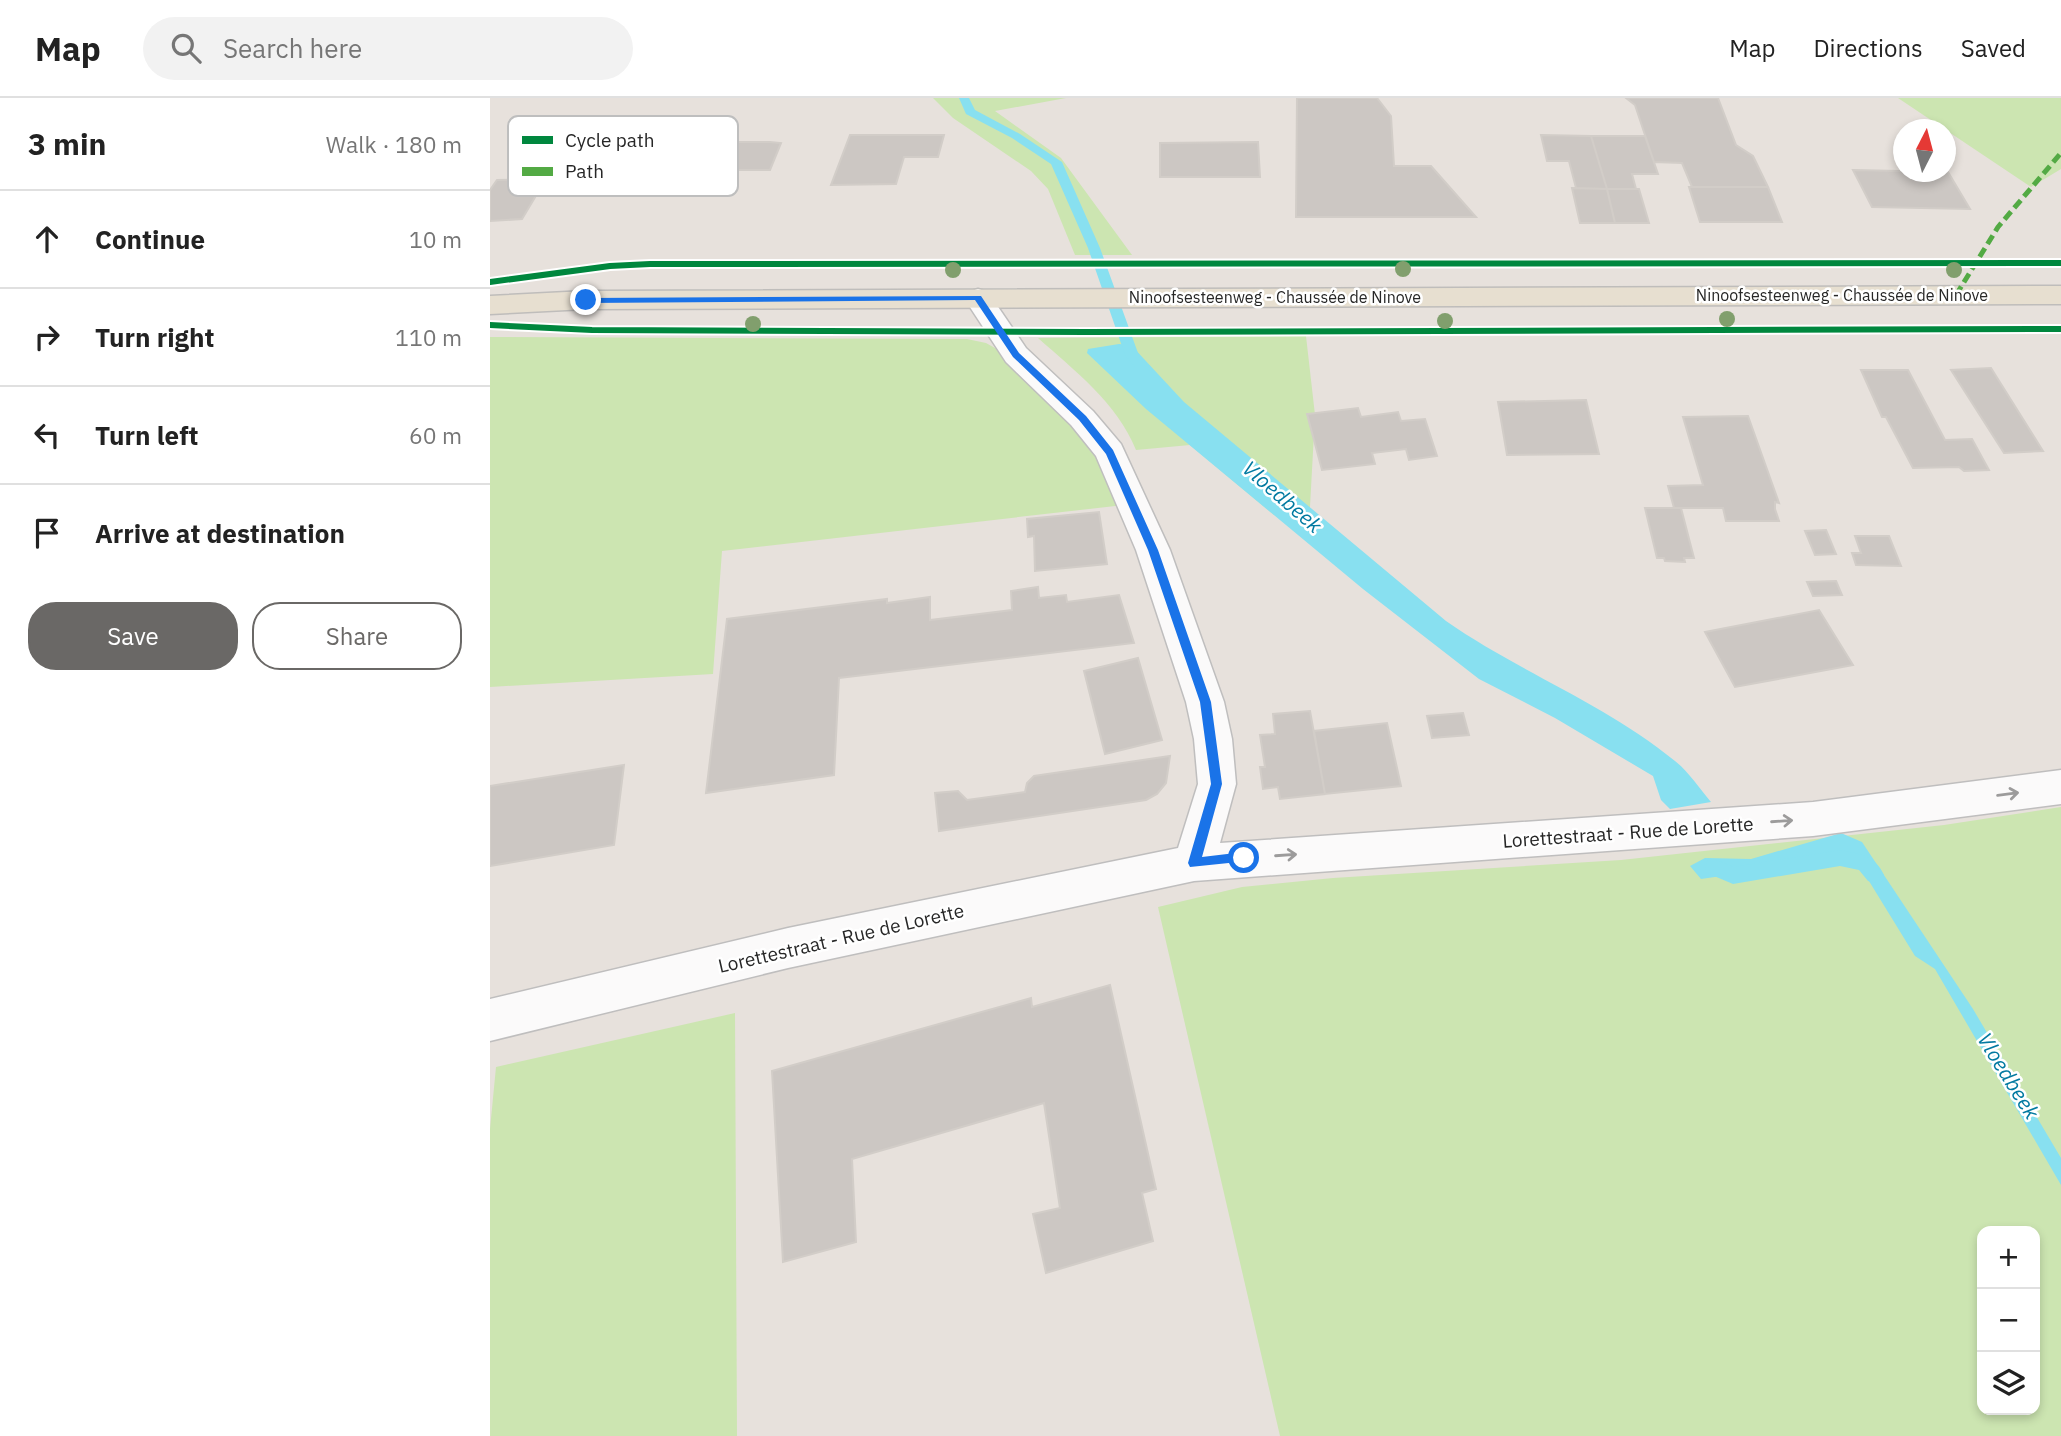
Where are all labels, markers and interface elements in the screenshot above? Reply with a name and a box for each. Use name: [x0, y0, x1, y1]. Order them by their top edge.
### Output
search box: [143, 17, 633, 80]
text: Map: [35, 27, 101, 70]
icon: search: [167, 29, 205, 67]
text: Search here: [223, 31, 362, 65]
text: Map: [1729, 32, 1775, 64]
text: Directions: [1813, 32, 1923, 64]
text: Saved: [1961, 32, 2026, 64]
legend: [508, 116, 738, 196]
north arrow: [1893, 119, 1956, 182]
text: 3 min: [28, 124, 106, 163]
text: Cycle path: [565, 128, 654, 152]
text: Walk · 180 m: [326, 129, 462, 159]
text: Path: [565, 159, 604, 183]
icon: ahead: [28, 220, 66, 258]
text: Continue: [95, 222, 205, 256]
text: 10 m: [409, 224, 462, 254]
route end: [570, 284, 601, 315]
street label: Ninoofsesteenweg - Chaussée de Ninove: [1696, 285, 1988, 305]
street label: Ninoofsesteenweg - Chaussée de Ninove: [1129, 287, 1421, 307]
icon: right: [28, 318, 66, 356]
text: Turn right: [95, 320, 214, 354]
text: 110 m: [395, 322, 462, 352]
icon: left: [28, 416, 66, 454]
text: Turn left: [95, 418, 198, 452]
text: 60 m: [409, 420, 462, 450]
water label: Vloedbeek: [1237, 454, 1329, 539]
icon: arrive: [28, 514, 66, 552]
text: Arrive at destination: [95, 516, 345, 550]
button: Save: [28, 602, 238, 670]
button: Share: [252, 602, 462, 670]
one-way arrow: [1996, 787, 2019, 800]
street label: Lorettestraat - Rue de Lorette: [1502, 811, 1754, 853]
one-way arrow: [1770, 815, 1793, 828]
route start: [1228, 842, 1259, 873]
one-way arrow: [1274, 848, 1297, 861]
street label: Lorettestraat - Rue de Lorette: [716, 898, 966, 978]
water label: Vloedbeek: [1971, 1027, 2047, 1125]
map controls: [1977, 1226, 2040, 1415]
button: +: [1977, 1226, 2040, 1289]
button: −: [1977, 1289, 2040, 1352]
button: layers: [1977, 1352, 2040, 1415]

